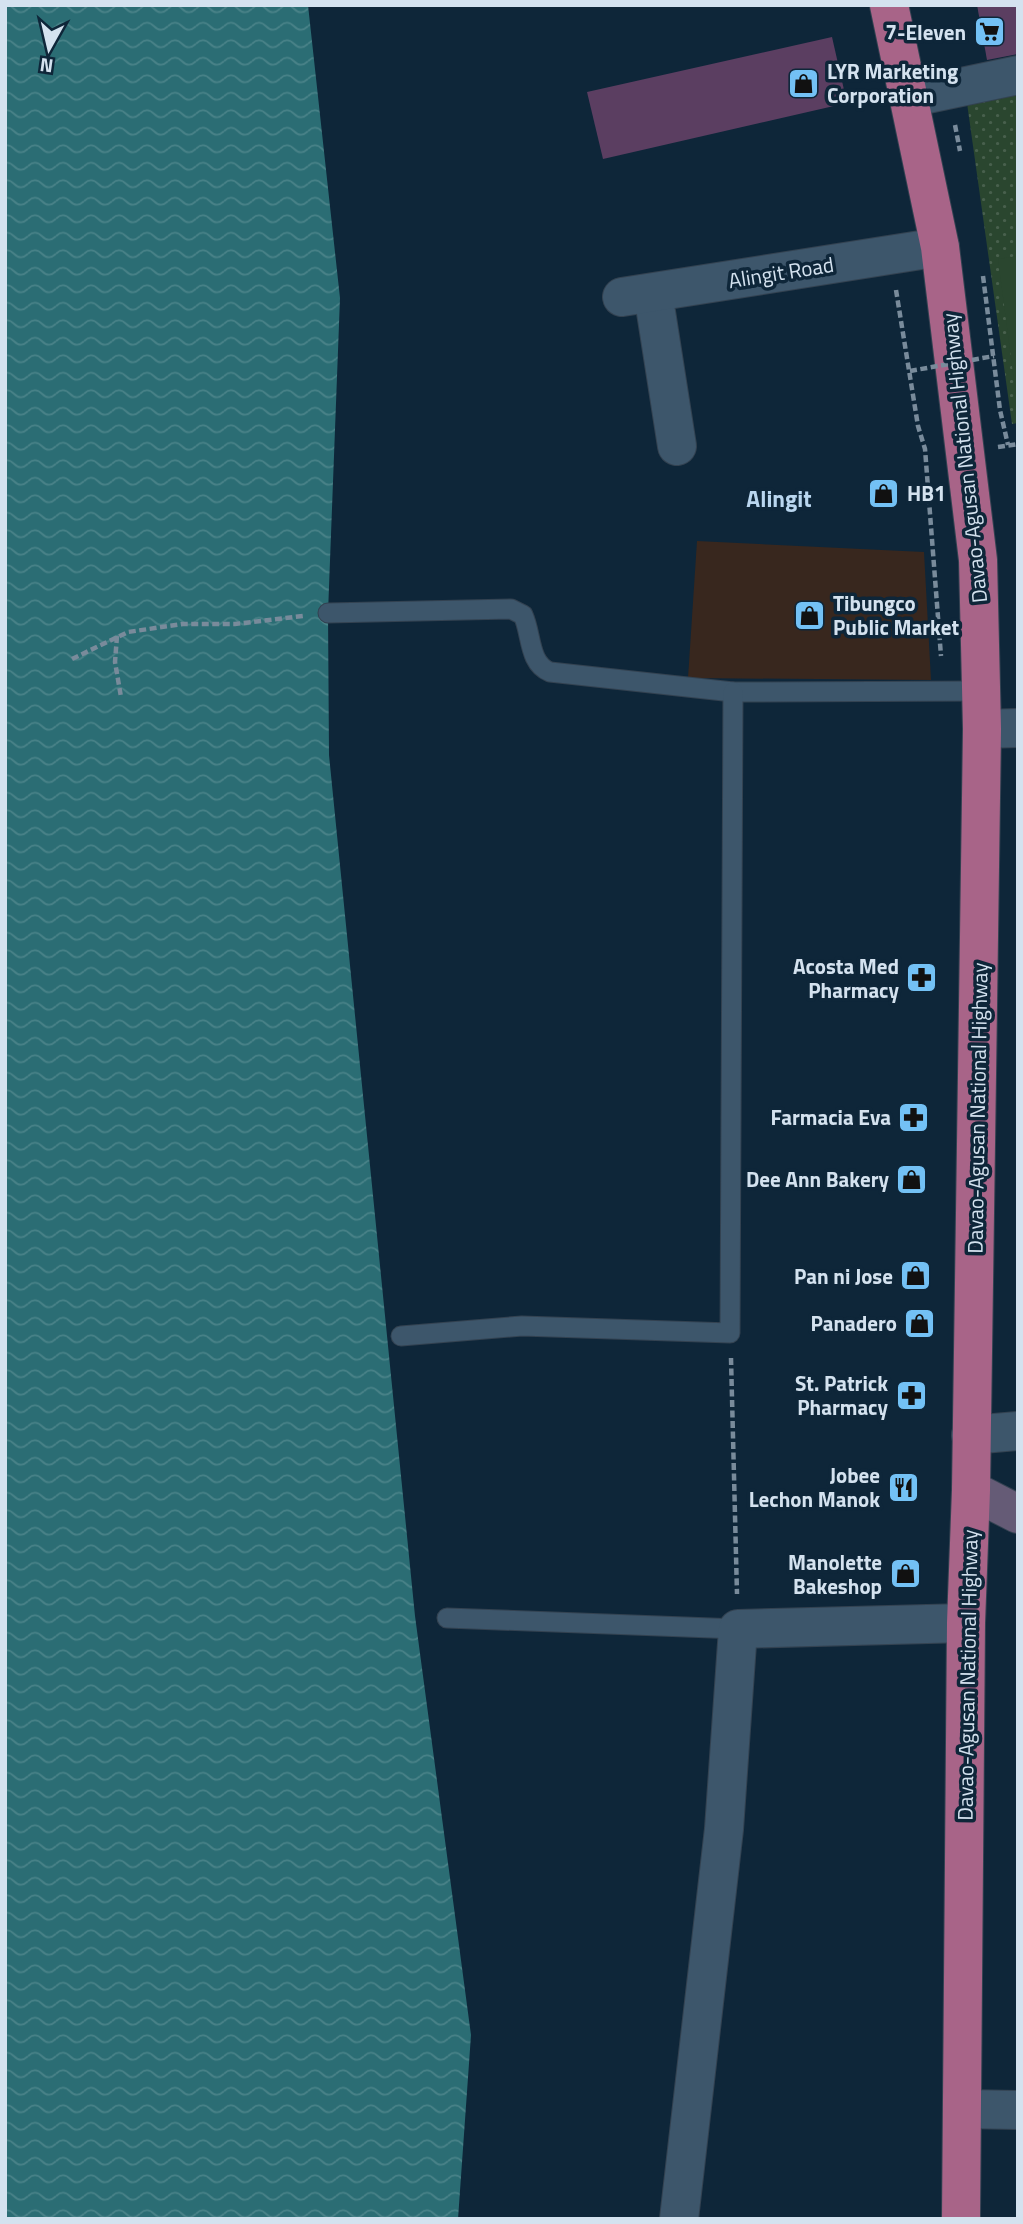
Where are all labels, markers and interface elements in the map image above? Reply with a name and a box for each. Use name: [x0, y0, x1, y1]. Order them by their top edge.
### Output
north arrow: [14, 14, 84, 84]
supermarket icon: 7-Eleven: [972, 15, 1006, 49]
place label: 7-Eleven: [885, 16, 966, 48]
text: N: [38, 51, 55, 82]
place label: LYR Marketing Corporation: [827, 55, 958, 111]
shop icon: LYR Marketing Corporation: [787, 66, 821, 100]
street label: Alingit Road: [726, 248, 836, 296]
street label: Davao-Agusan National Highway: [933, 312, 995, 604]
shop icon: HB1: [867, 476, 901, 510]
place label: HB1: [907, 477, 946, 509]
district label: Alingit: [746, 481, 812, 516]
place label: Tibungco Public Market: [833, 587, 959, 643]
shop icon: Tibungco Public Market: [793, 598, 827, 632]
place label: Acosta Med Pharmacy: [793, 950, 899, 1006]
pharmacy icon: Acosta Med Pharmacy: [905, 961, 939, 995]
street label: Davao-Agusan National Highway: [958, 962, 996, 1254]
pharmacy icon: Farmacia Eva: [897, 1100, 931, 1134]
place label: Farmacia Eva: [770, 1101, 891, 1133]
shop icon: Dee Ann Bakery: [895, 1162, 929, 1196]
place label: Dee Ann Bakery: [746, 1163, 889, 1195]
shop icon: Pan ni Jose: [899, 1259, 933, 1293]
place label: Pan ni Jose: [794, 1260, 893, 1292]
shop icon: Panadero: [903, 1306, 937, 1340]
place label: Panadero: [810, 1307, 897, 1339]
place label: St. Patrick Pharmacy: [795, 1367, 888, 1423]
pharmacy icon: St. Patrick Pharmacy: [894, 1378, 928, 1412]
place label: Jobee Lechon Manok: [749, 1459, 880, 1515]
restaurant icon: Jobee Lechon Manok: [886, 1470, 920, 1504]
street label: Davao-Agusan National Highway: [948, 1529, 986, 1821]
place label: Manolette Bakeshop: [788, 1546, 882, 1602]
shop icon: Manolette Bakeshop: [888, 1557, 922, 1591]

